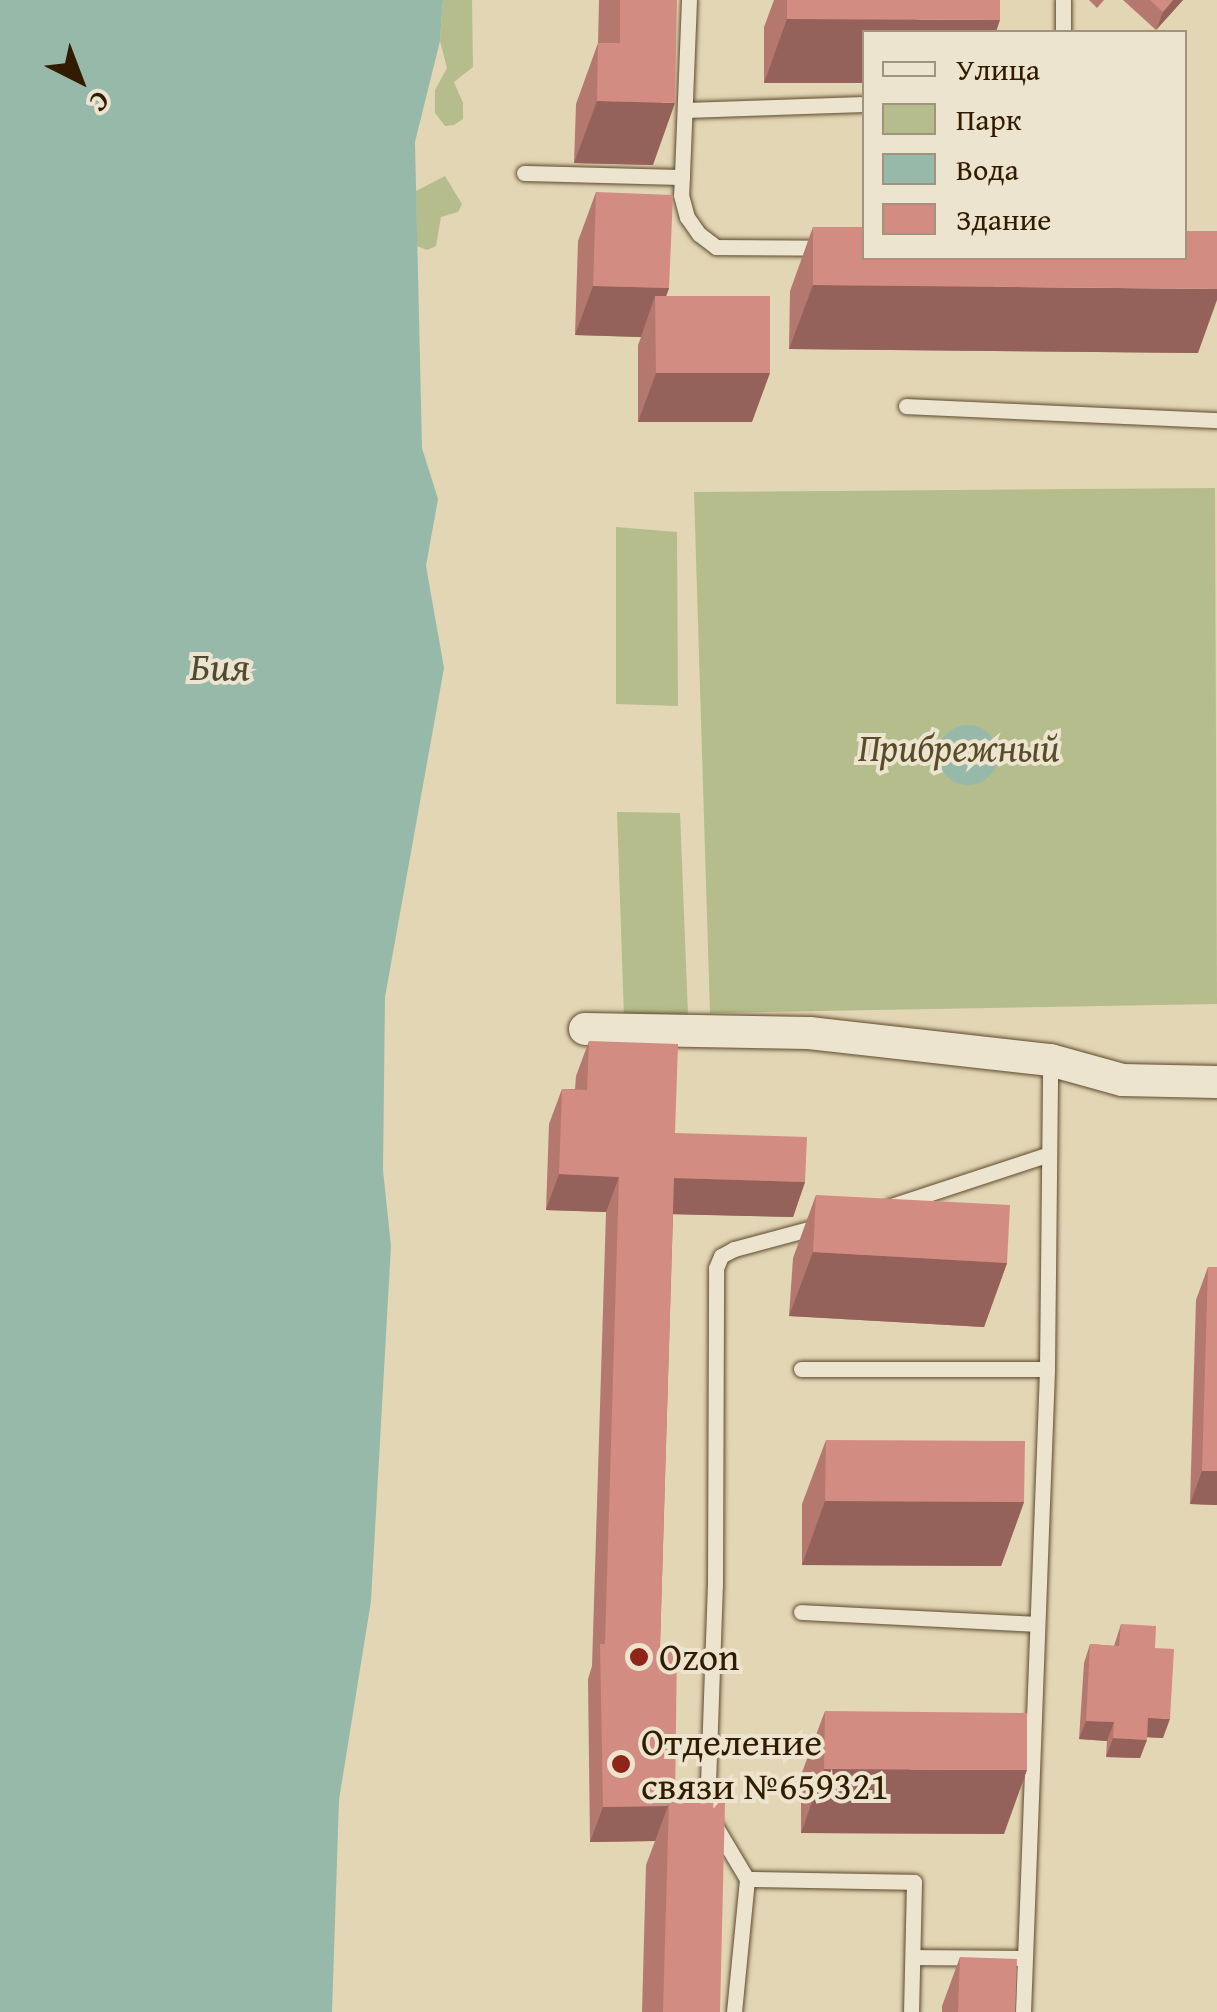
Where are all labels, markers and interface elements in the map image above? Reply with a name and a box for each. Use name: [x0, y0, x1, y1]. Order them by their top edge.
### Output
north arrow: [30, 30, 130, 130]
legend: [862, 30, 1187, 260]
text: Улица: [956, 47, 1040, 91]
text: С: [81, 82, 120, 123]
text: Парк: [956, 97, 1022, 141]
text: Вода: [956, 147, 1019, 191]
text: Здание: [956, 197, 1051, 241]
water label: Бия: [190, 642, 250, 690]
park label: Прибрежный: [858, 725, 1060, 771]
place label: Ozon: [659, 1634, 739, 1680]
marker: Ozon: [628, 1646, 650, 1668]
place label: Отделение связи №659321: [641, 1719, 889, 1808]
marker: Отделение связи №659321: [610, 1753, 632, 1775]

